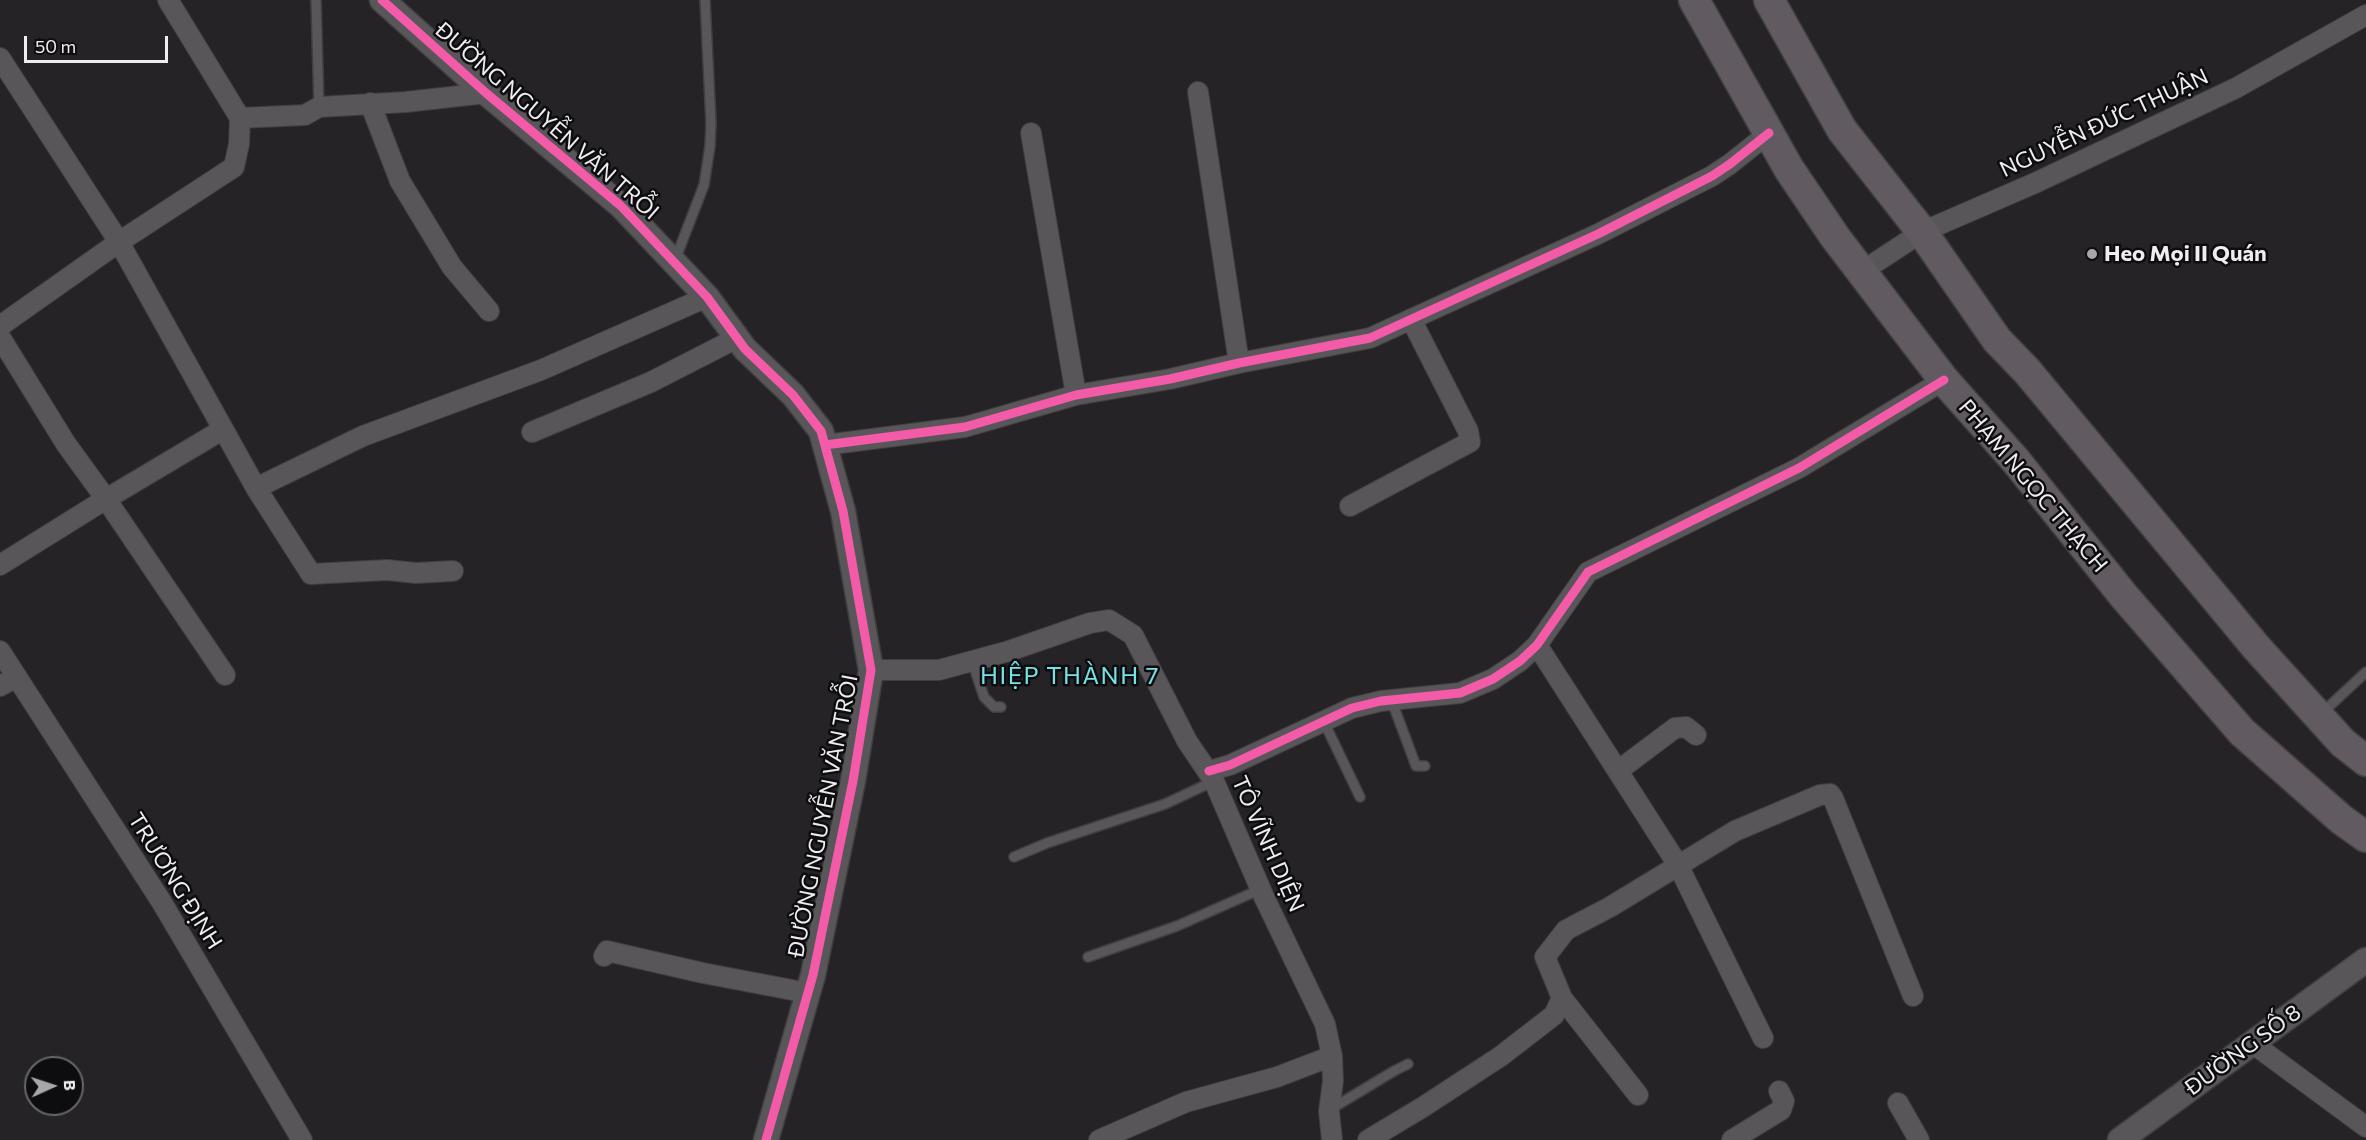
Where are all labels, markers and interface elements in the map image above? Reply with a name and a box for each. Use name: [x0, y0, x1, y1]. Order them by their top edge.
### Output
street label: ĐƯỜNG NGUYỄN VĂN TRỖI: [430, 17, 664, 225]
scale bar: [27, 24, 171, 62]
text: 50 m: [35, 35, 76, 57]
street label: NGUYỄN ĐỨC THUẬN: [1996, 63, 2212, 183]
place label: Heo Mọi II Quán: [2104, 241, 2267, 267]
marker: Heo Mọi II Quán: [2085, 247, 2099, 261]
street label: PHẠM NGỌC THẠCH: [1953, 394, 2113, 578]
district label: HIỆP THÀNH 7: [980, 662, 1160, 690]
street label: ĐƯỜNG NGUYỄN VĂN TRỖI: [783, 672, 863, 960]
street label: TÔ VĨNH DIỆN: [1226, 772, 1310, 916]
street label: TRƯƠNG ĐỊNH: [122, 808, 228, 954]
street label: ĐƯỜNG SỐ 8: [2180, 999, 2306, 1101]
north arrow: [24, 1056, 84, 1116]
text: B: [61, 1079, 80, 1091]

